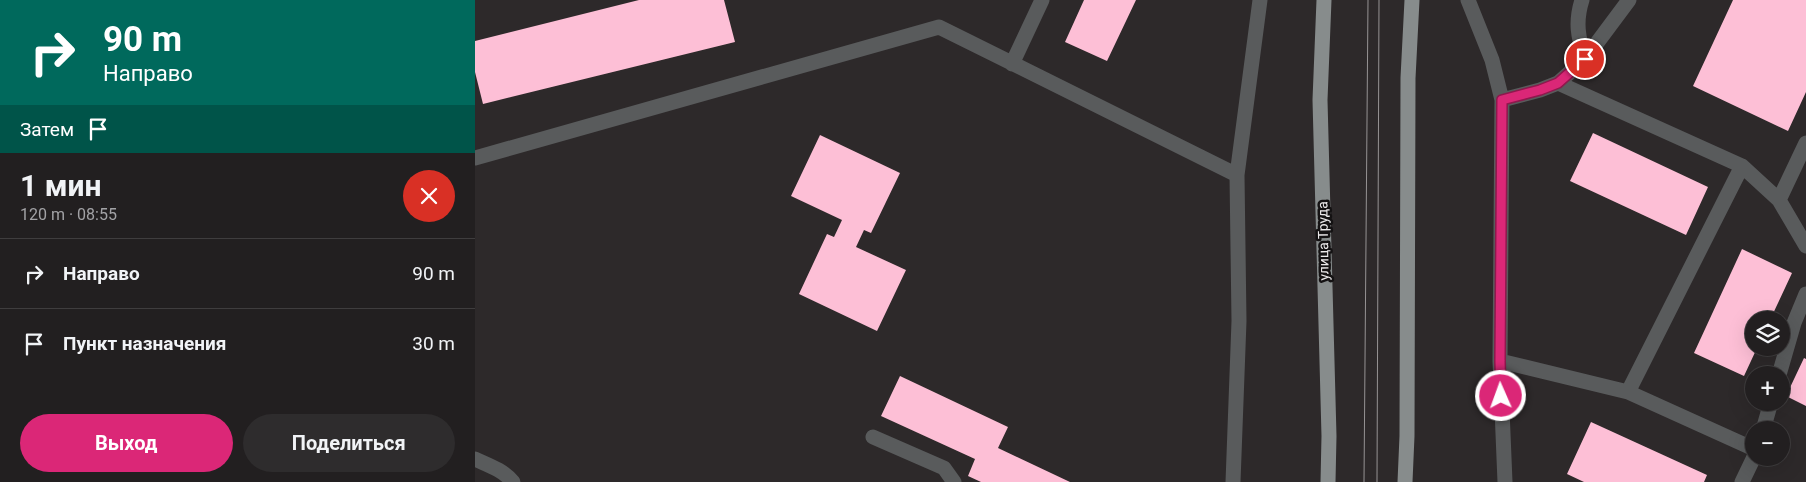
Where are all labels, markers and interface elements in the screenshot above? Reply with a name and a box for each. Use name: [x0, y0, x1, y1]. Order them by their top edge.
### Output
text: 90 m: [103, 19, 182, 60]
icon: right: [20, 20, 85, 85]
pin: [1564, 38, 1606, 80]
icon: arrive: [1571, 45, 1599, 73]
text: Направо: [103, 61, 193, 86]
icon: arrive: [84, 115, 112, 143]
text: Затем: [20, 118, 74, 141]
text: 1 мин: [20, 168, 101, 203]
button: close: [403, 170, 455, 222]
street label: улица Труда: [1314, 201, 1332, 281]
text: 120 m · 08:55: [20, 205, 117, 224]
icon: right: [20, 260, 48, 288]
text: Направо: [63, 262, 140, 285]
text: 90 m: [412, 262, 455, 285]
map controls: [1745, 311, 1790, 466]
button: layers: [1745, 311, 1790, 356]
icon: arrive: [20, 330, 48, 358]
text: Пункт назначения: [63, 332, 226, 355]
text: 30 m: [412, 332, 455, 355]
button: +: [1745, 366, 1790, 411]
position arrow: [1474, 369, 1526, 421]
button: Выход: [20, 414, 233, 472]
button: Поделиться: [243, 414, 455, 472]
button: −: [1745, 421, 1790, 466]

